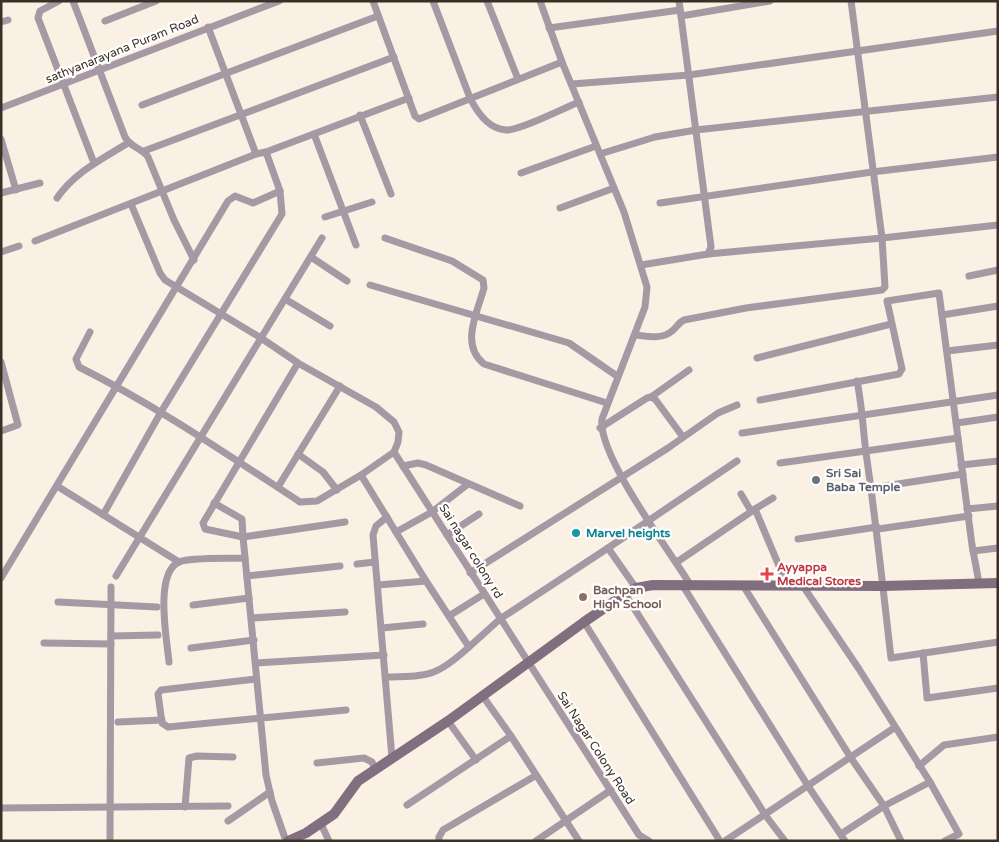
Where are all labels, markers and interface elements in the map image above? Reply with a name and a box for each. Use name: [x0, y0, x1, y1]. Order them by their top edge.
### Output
street label: sathyanarayana Puram Road: [43, 12, 201, 86]
place label: Sri Sai Baba Temple: [826, 466, 900, 495]
marker: Sri Sai Baba Temple: [810, 474, 822, 486]
street label: Sai nagar colony rd: [436, 501, 506, 601]
place label: Marvel heights: [586, 526, 671, 541]
marker: Marvel heights: [570, 527, 582, 539]
place label: Ayyappa Medical Stores: [777, 560, 861, 588]
marker: Ayyappa Medical Stores: [761, 568, 773, 580]
place label: Bachpan High School: [593, 583, 662, 612]
marker: Bachpan High School: [577, 591, 589, 603]
street label: Sai Nagar Colony Road: [554, 689, 638, 807]

